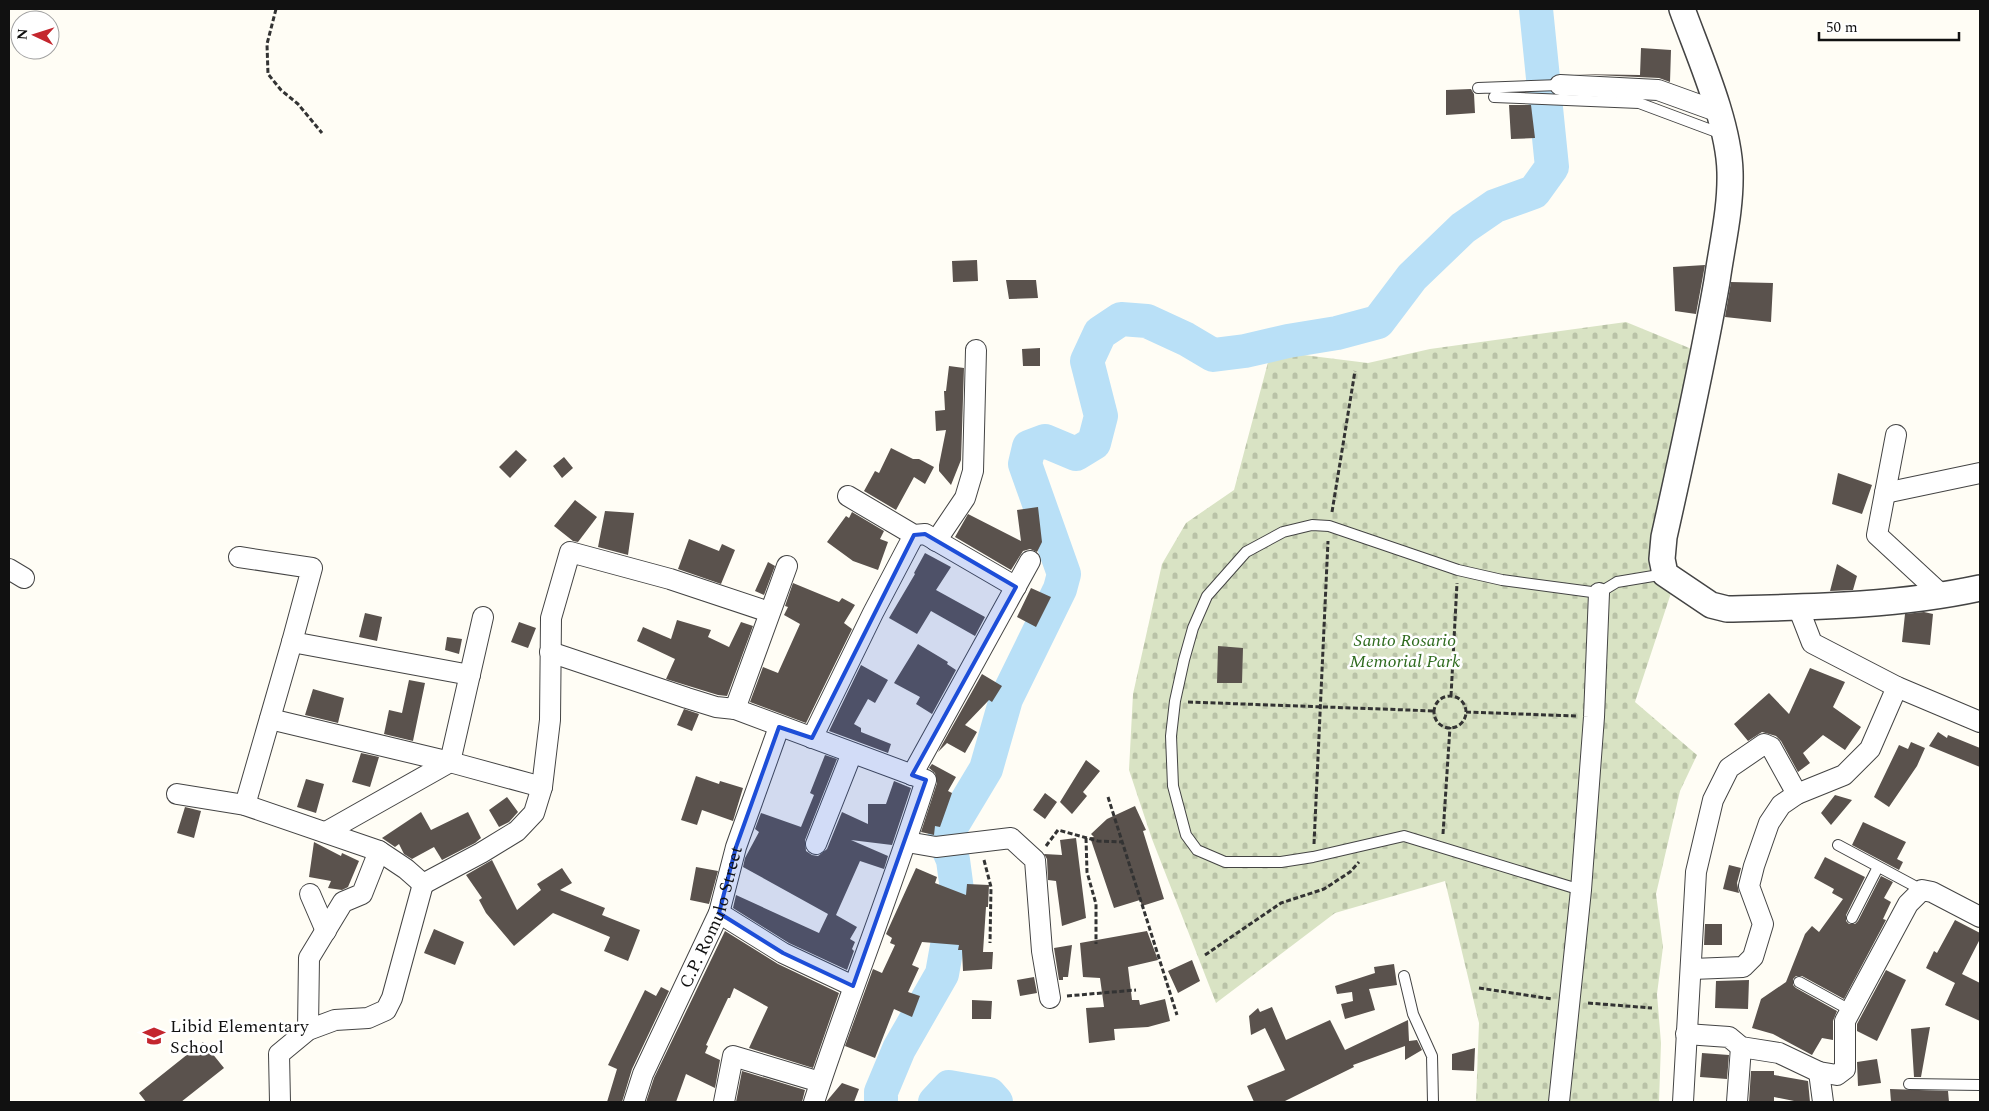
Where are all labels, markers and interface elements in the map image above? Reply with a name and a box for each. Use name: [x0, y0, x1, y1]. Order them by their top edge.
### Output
north arrow: [10, 10, 60, 60]
scale bar: [1819, 10, 1959, 42]
text: 50 m: [1826, 16, 1858, 39]
text: N: [12, 28, 33, 41]
park label: Santo Rosario Memorial Park: [1350, 627, 1461, 675]
street label: C.P. Romulo Street: [672, 843, 750, 993]
place label: Libid Elementary School: [170, 1013, 310, 1061]
school or university icon: Libid Elementary School: [141, 1023, 167, 1049]

